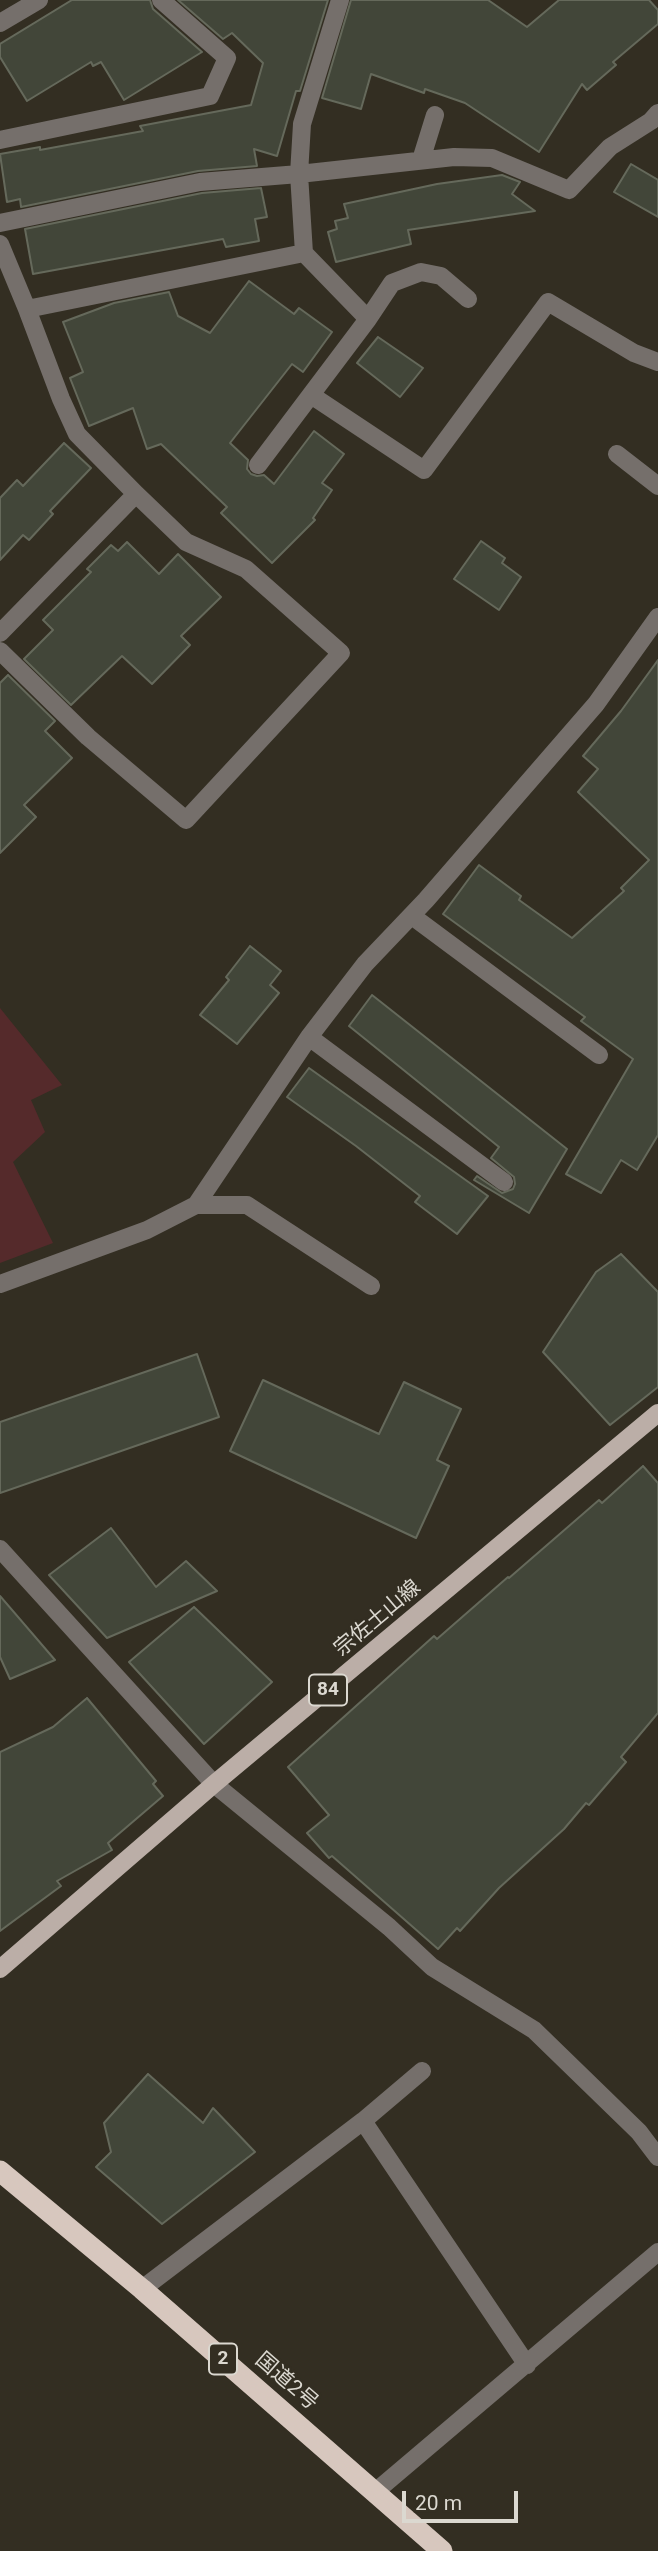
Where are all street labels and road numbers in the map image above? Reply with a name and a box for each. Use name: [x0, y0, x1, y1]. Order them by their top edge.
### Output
street label: 宗佐土山線: [330, 1576, 426, 1662]
road number: 84: [309, 1674, 347, 1706]
road number: 2: [209, 2344, 237, 2374]
street label: 国道2号: [250, 2348, 322, 2416]

